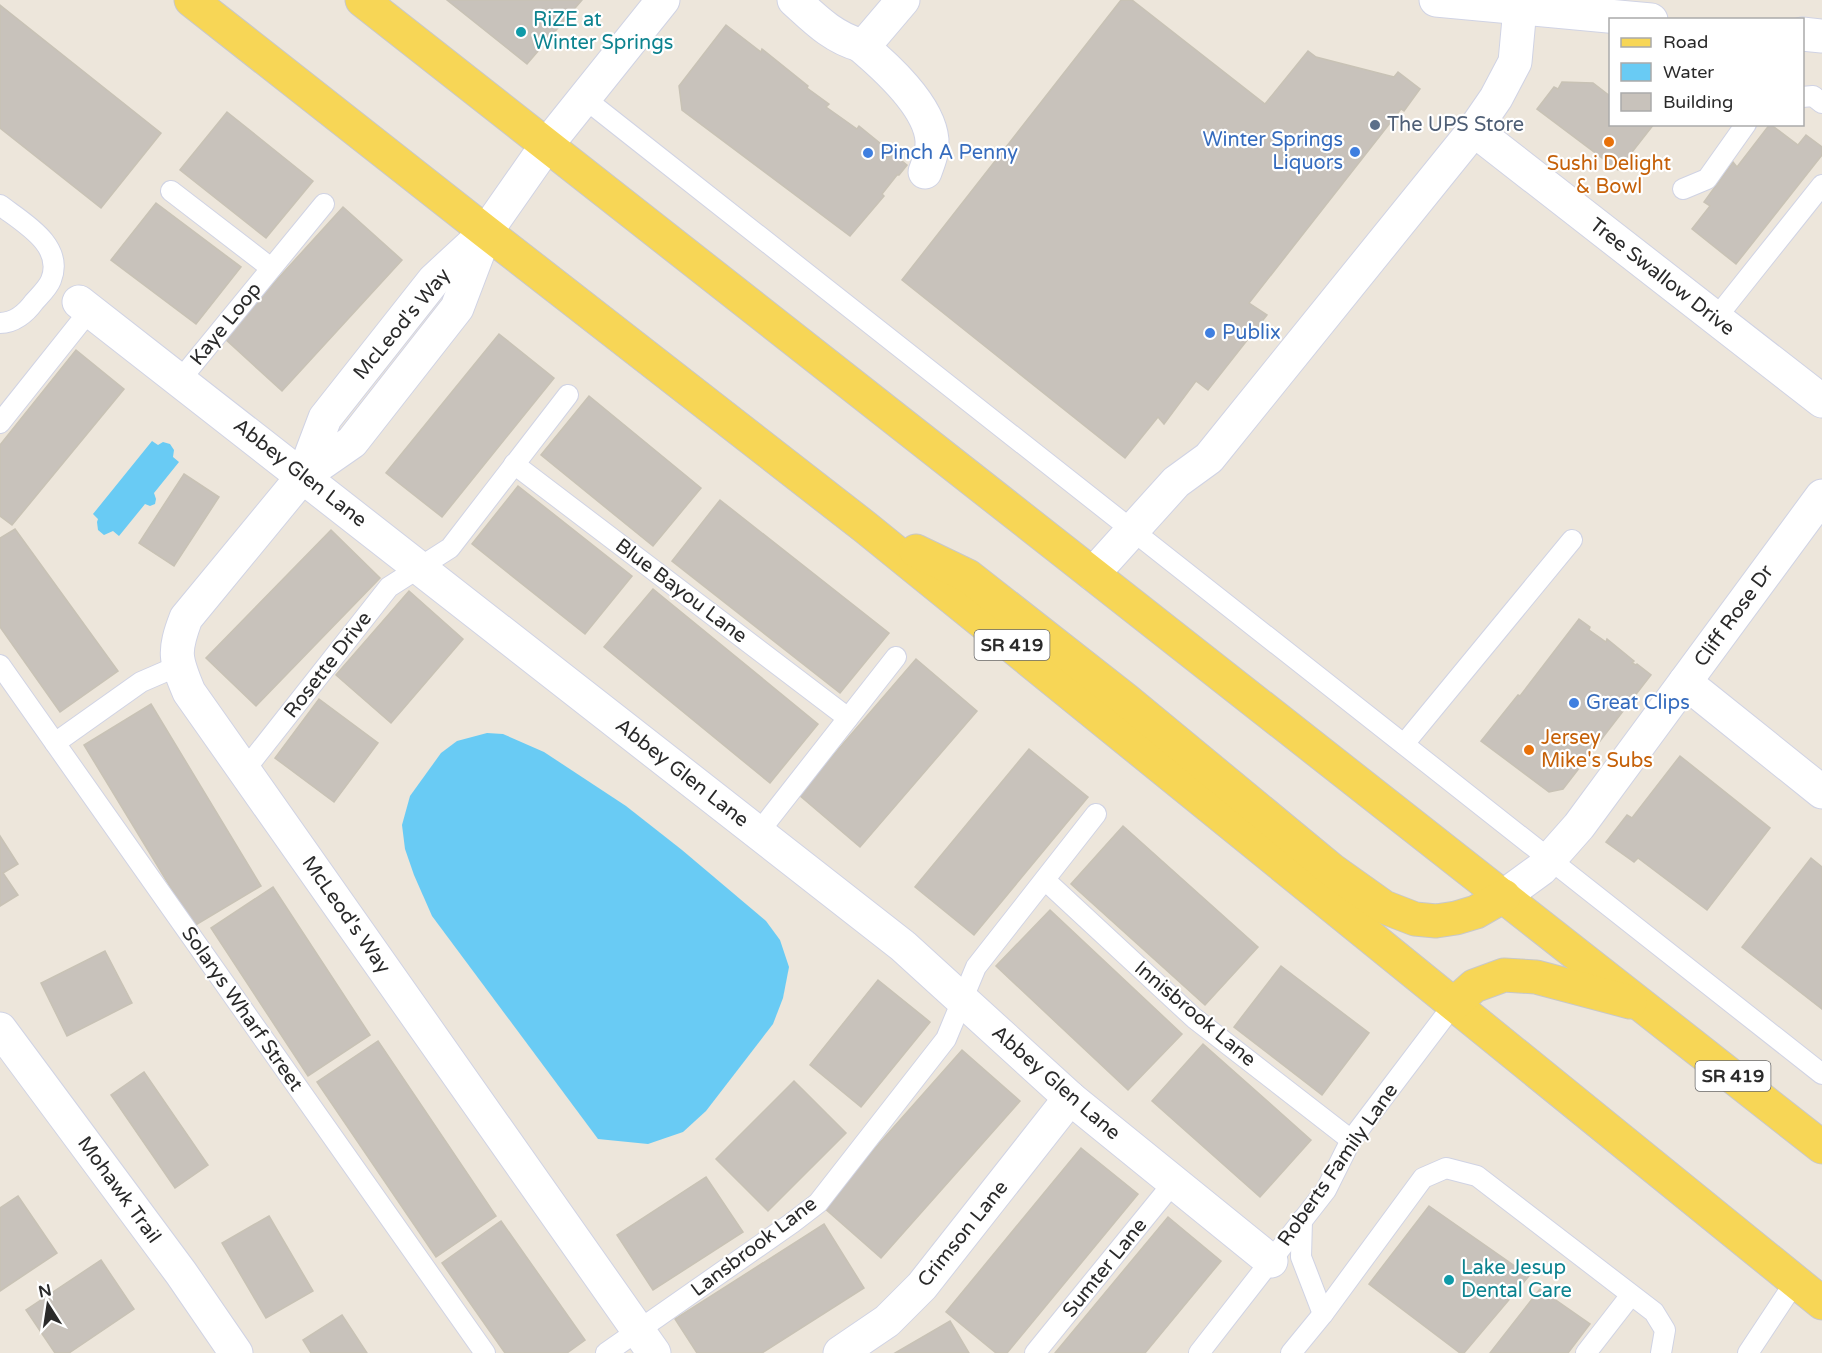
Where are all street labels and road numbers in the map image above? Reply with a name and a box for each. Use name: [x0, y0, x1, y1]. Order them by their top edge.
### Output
street label: Tree Swallow Drive: [1585, 213, 1739, 341]
street label: McLeod's Way: [349, 263, 456, 384]
street label: Kaye Loop: [185, 278, 267, 370]
street label: Abbey Glen Lane: [229, 414, 371, 532]
street label: Blue Bayou Lane: [610, 534, 752, 648]
street label: Cliff Rose Dr: [1689, 560, 1779, 671]
street label: Rosette Drive: [279, 607, 377, 723]
road number: SR 419: [974, 630, 1050, 660]
street label: Abbey Glen Lane: [611, 714, 753, 832]
street label: McLeod's Way: [297, 852, 395, 979]
street label: Solarys Wharf Street: [176, 922, 308, 1096]
street label: Innisbrook Lane: [1129, 956, 1261, 1072]
street label: Abbey Glen Lane: [987, 1021, 1125, 1145]
road number: SR 419: [1696, 1061, 1770, 1091]
street label: Roberts Family Lane: [1273, 1079, 1403, 1251]
street label: Mohawk Trail: [72, 1132, 166, 1248]
street label: Crimson Lane: [913, 1176, 1013, 1292]
street label: Lansbrook Lane: [686, 1192, 822, 1302]
street label: Sumter Lane: [1058, 1214, 1152, 1322]

